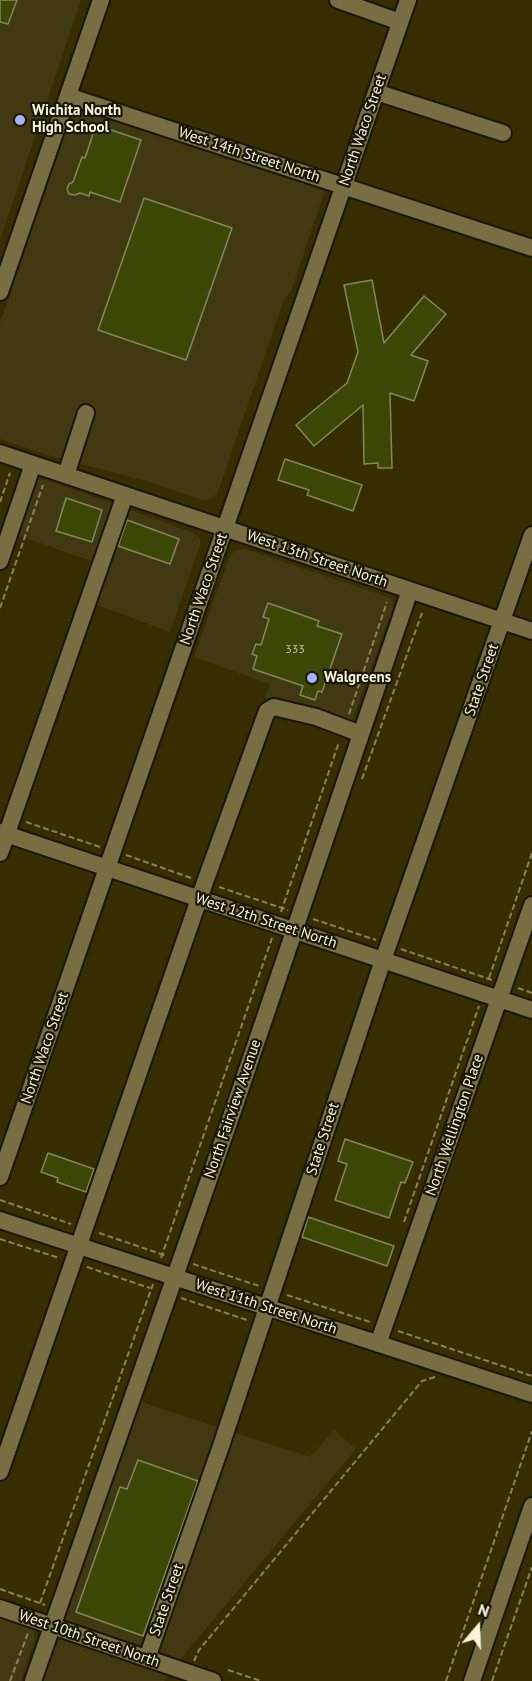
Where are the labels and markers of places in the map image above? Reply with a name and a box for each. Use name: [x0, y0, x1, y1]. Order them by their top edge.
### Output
place label: Wichita North High School: [32, 102, 121, 137]
marker: Wichita North High School: [13, 113, 27, 127]
place label: Walgreens: [324, 669, 391, 687]
marker: Walgreens: [305, 671, 319, 685]

